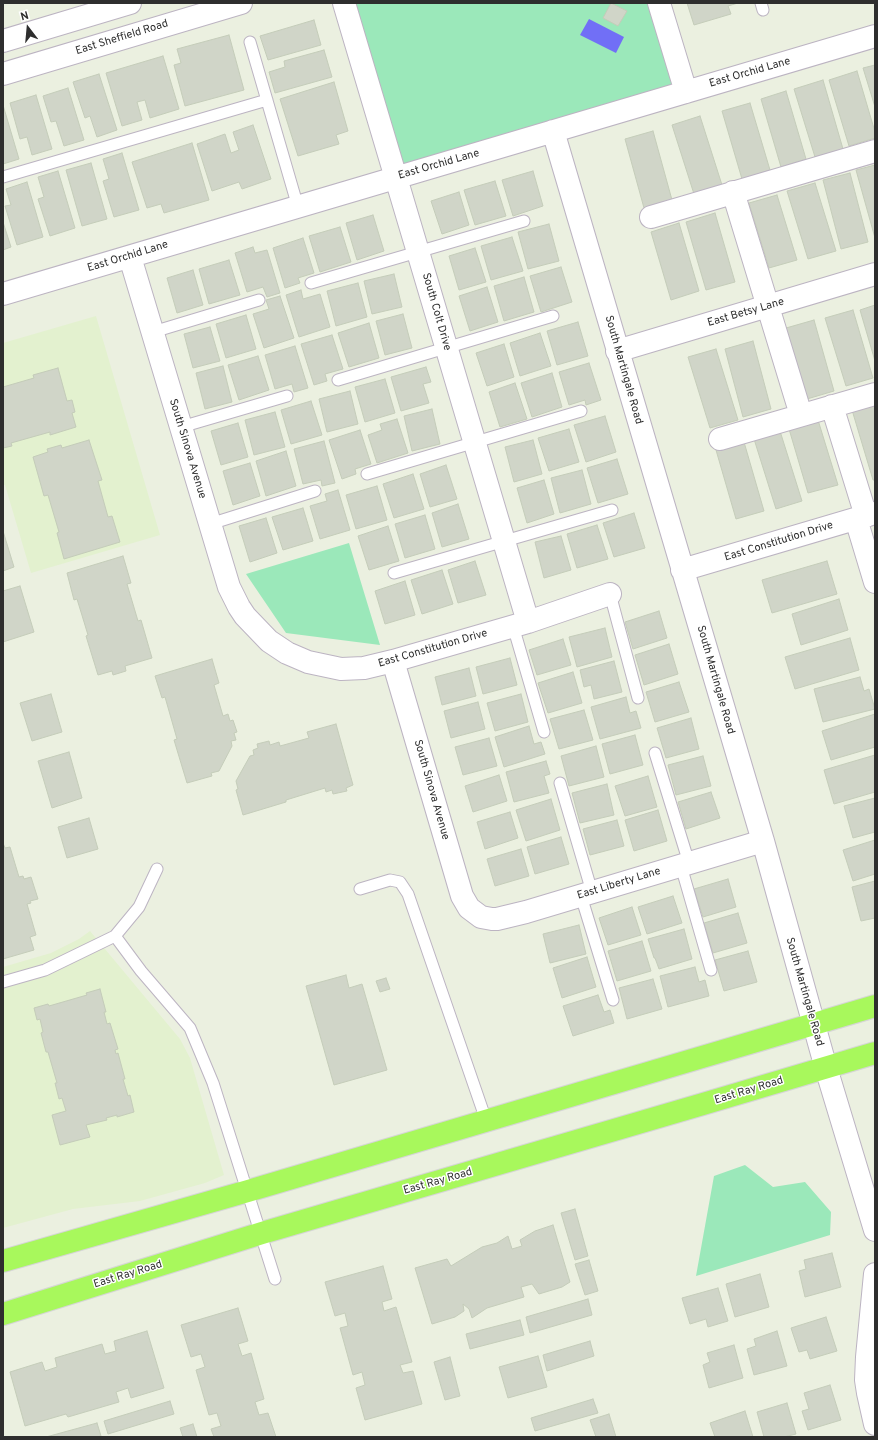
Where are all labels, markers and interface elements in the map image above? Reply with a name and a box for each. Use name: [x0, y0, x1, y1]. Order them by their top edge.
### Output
north arrow: [8, 8, 48, 48]
text: N: [19, 9, 30, 24]
street label: East Sheffield Road: [74, 18, 170, 58]
street label: East Orchid Lane: [708, 55, 792, 91]
street label: East Orchid Lane: [397, 147, 481, 183]
street label: East Orchid Lane: [86, 238, 170, 276]
street label: South Colt Drive: [419, 272, 453, 352]
street label: East Betsy Lane: [706, 296, 786, 330]
street label: South Martingale Road: [601, 314, 645, 426]
street label: South Sinova Avenue: [166, 397, 208, 501]
street label: East Constitution Drive: [723, 519, 835, 565]
street label: South Martingale Road: [693, 624, 737, 736]
street label: East Constitution Drive: [377, 627, 489, 671]
street label: South Sinova Avenue: [410, 738, 452, 842]
street label: East Liberty Lane: [576, 865, 662, 903]
street label: South Martingale Road: [782, 936, 826, 1048]
street label: East Ray Road: [713, 1074, 785, 1108]
street label: East Ray Road: [402, 1166, 474, 1198]
street label: East Ray Road: [92, 1258, 164, 1292]

